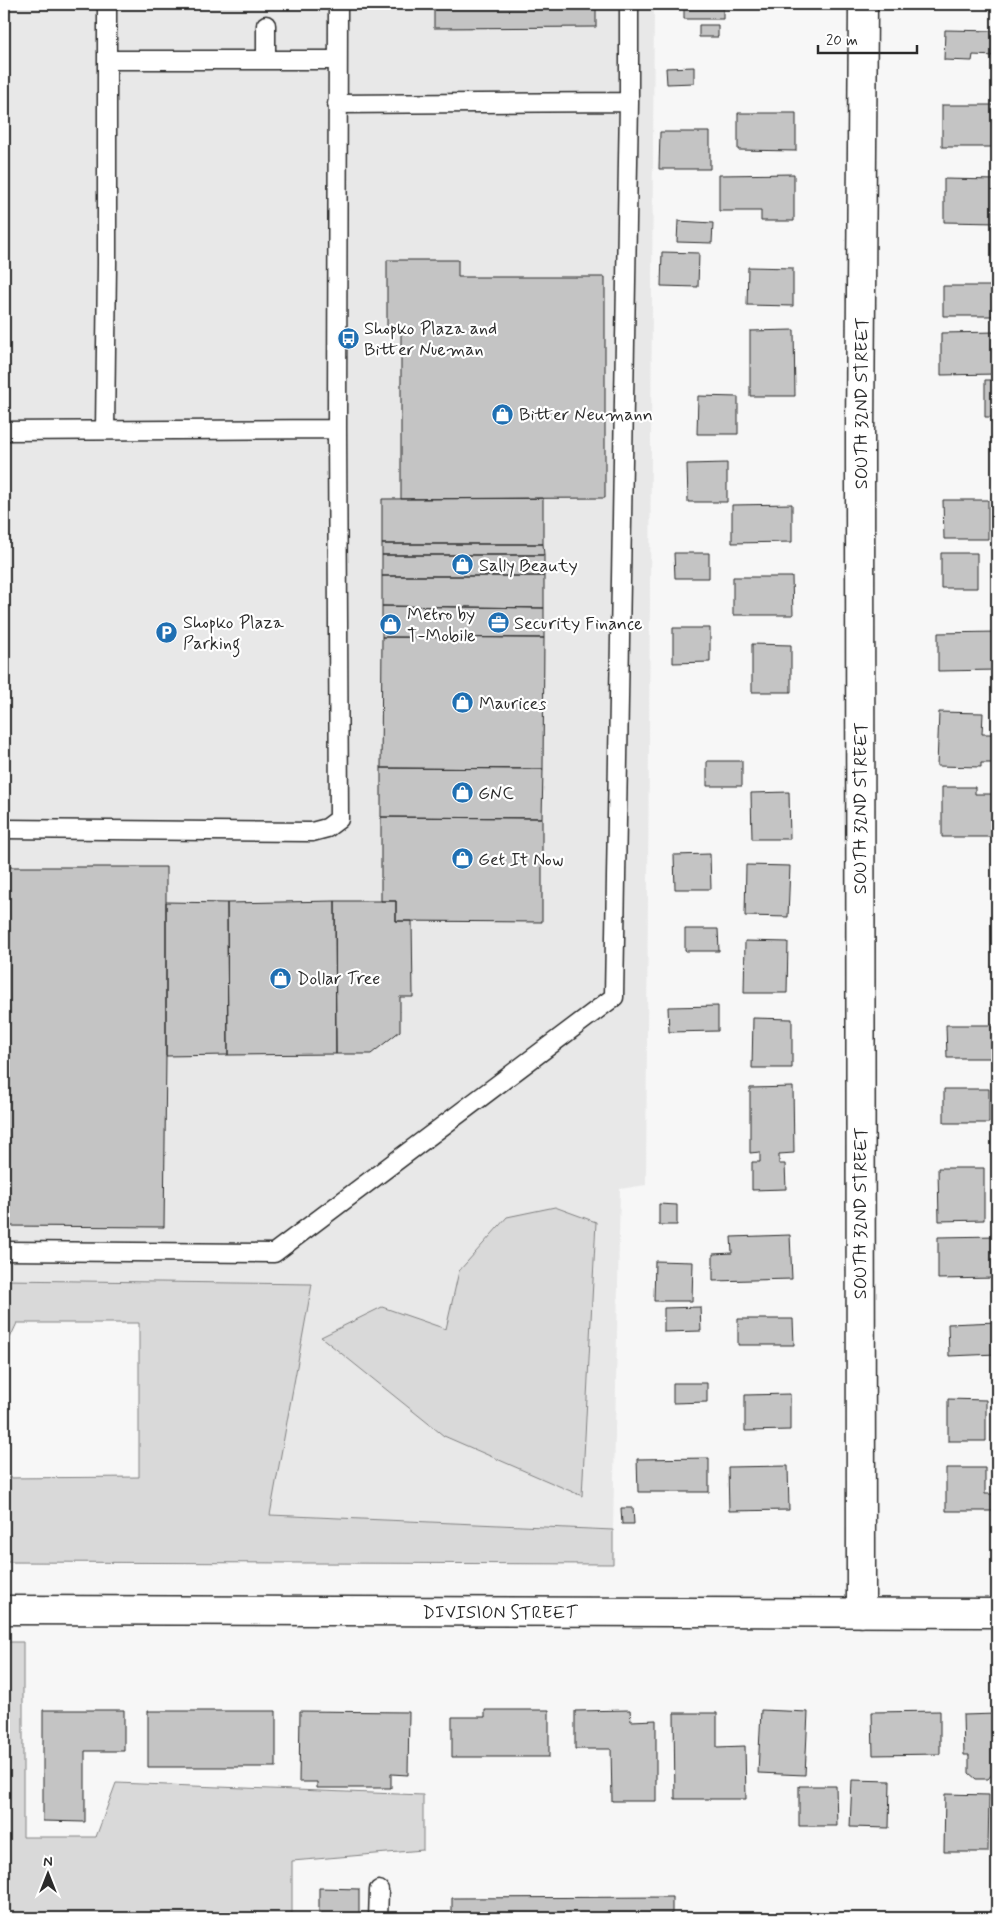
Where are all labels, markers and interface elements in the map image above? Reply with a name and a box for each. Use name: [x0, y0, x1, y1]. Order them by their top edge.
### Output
scale bar: [818, 22, 917, 54]
text: 20 m: [826, 31, 858, 51]
place label: Shopko Plaza and Bitter Nueman: [364, 317, 497, 362]
street label: SOUTH 32ND STREET: [850, 317, 874, 489]
bus stop icon: Shopko Plaza and Bitter Nueman: [336, 326, 360, 350]
shop icon: Bitter Neumann: [491, 402, 515, 426]
place label: Bitter Neumann: [519, 403, 653, 427]
shop icon: Sally Beauty: [451, 553, 475, 577]
place label: Sally Beauty: [479, 554, 578, 578]
place label: Metro by T-Mobile: [407, 603, 475, 648]
place label: Shopko Plaza Parking: [183, 611, 284, 658]
office icon: Security Finance: [486, 611, 510, 635]
shop icon: Metro by T-Mobile: [379, 612, 403, 636]
place label: Security Finance: [514, 612, 643, 636]
parking icon: Shopko Plaza Parking: [155, 620, 179, 644]
shop icon: Maurices: [451, 691, 475, 715]
place label: Maurices: [479, 692, 546, 716]
street label: SOUTH 32ND STREET: [849, 722, 873, 894]
shop icon: GNC: [450, 781, 474, 805]
place label: GNC: [478, 782, 514, 806]
shop icon: Get It Now: [450, 847, 474, 871]
place label: Get It Now: [478, 848, 564, 872]
shop icon: Dollar Tree: [269, 966, 293, 990]
place label: Dollar Tree: [297, 967, 380, 991]
street label: SOUTH 32ND STREET: [849, 1127, 873, 1299]
street label: DIVISION STREET: [423, 1601, 578, 1625]
north arrow: [22, 1850, 72, 1900]
text: N: [43, 1853, 53, 1871]

